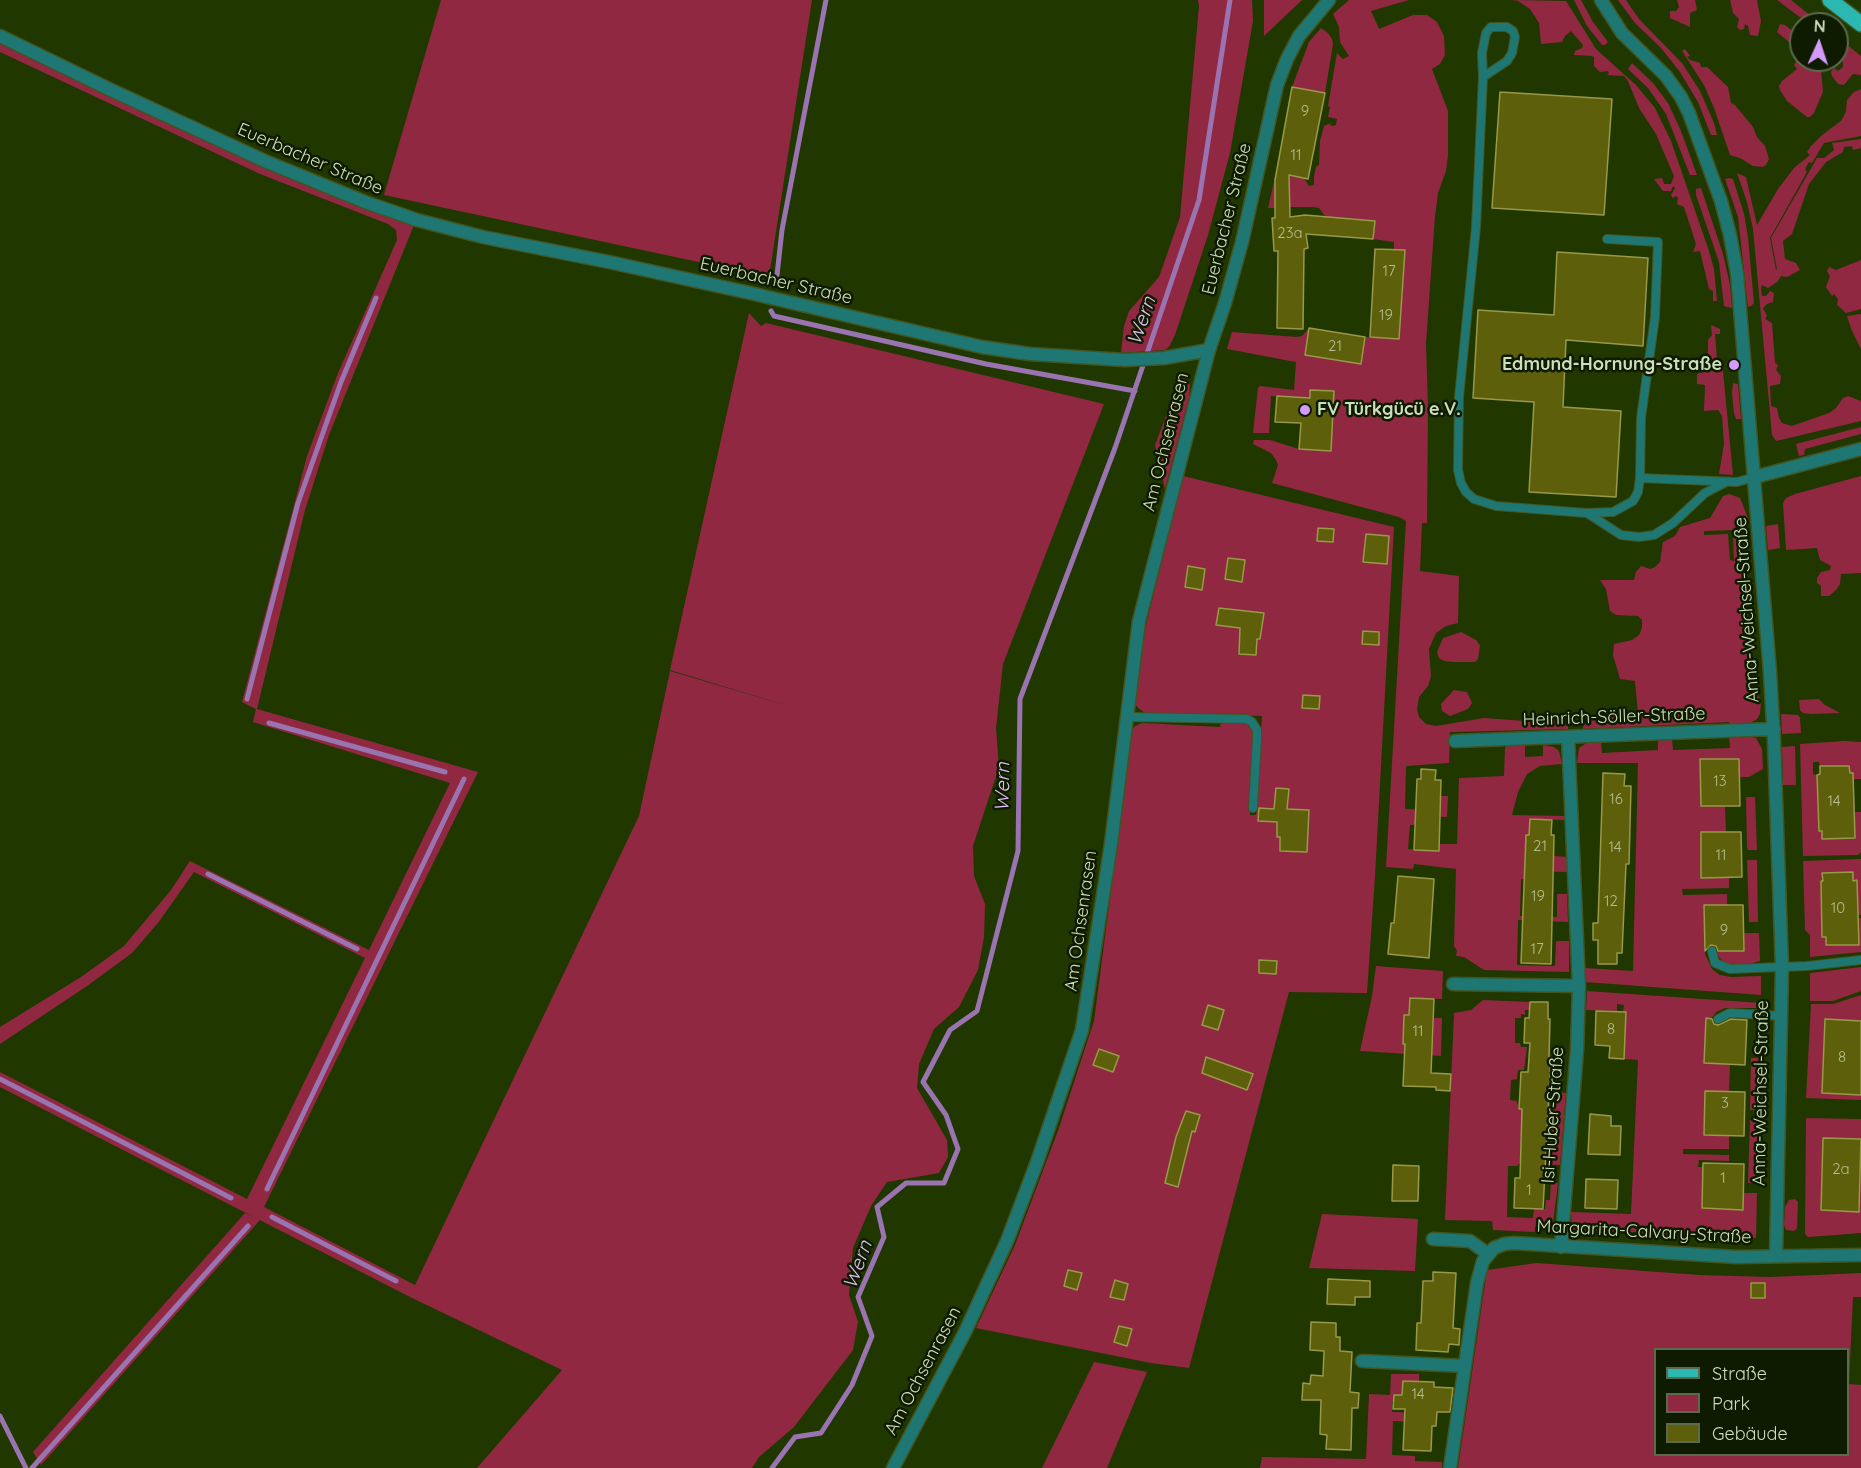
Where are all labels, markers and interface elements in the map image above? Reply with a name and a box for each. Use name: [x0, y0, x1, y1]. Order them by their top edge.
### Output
north arrow: [1789, 12, 1849, 72]
text: N: [1813, 16, 1826, 36]
house number: 9: [1301, 102, 1309, 120]
street label: Euerbacher Straße: [234, 119, 386, 199]
street label: Euerbacher Straße: [1198, 141, 1256, 297]
house number: 11: [1290, 146, 1302, 164]
house number: 23a: [1277, 224, 1303, 242]
street label: Euerbacher Straße: [698, 253, 854, 309]
house number: 17: [1382, 262, 1396, 280]
water label: Wern: [1123, 294, 1161, 348]
house number: 19: [1379, 306, 1393, 324]
house number: 21: [1328, 337, 1342, 355]
place label: Edmund-Hornung-Straße: [1502, 354, 1722, 376]
marker: Edmund-Hornung-Straße: [1727, 358, 1741, 372]
street label: Am Ochsenrasen: [1138, 370, 1194, 514]
place label: FV Türkgücü e.V.: [1317, 399, 1461, 421]
marker: FV Türkgücü e.V.: [1298, 403, 1312, 417]
street label: Anna-Weichsel-Straße: [1730, 517, 1764, 703]
street label: Heinrich-Söller-Straße: [1522, 703, 1706, 731]
water label: Wern: [991, 762, 1015, 812]
house number: 13: [1713, 772, 1727, 790]
house number: 16: [1609, 790, 1623, 808]
house number: 14: [1827, 792, 1841, 810]
house number: 21: [1533, 837, 1547, 855]
house number: 14: [1608, 838, 1622, 856]
house number: 11: [1715, 846, 1727, 864]
street label: Am Ochsenrasen: [1060, 849, 1102, 993]
house number: 19: [1531, 887, 1545, 905]
house number: 12: [1604, 892, 1618, 910]
house number: 10: [1831, 899, 1845, 917]
house number: 9: [1720, 921, 1728, 939]
house number: 17: [1530, 940, 1544, 958]
street label: Anna-Weichsel-Straße: [1749, 1000, 1773, 1186]
house number: 8: [1607, 1020, 1615, 1038]
house number: 11: [1412, 1022, 1424, 1040]
street label: Isi-Huber-Straße: [1537, 1046, 1569, 1184]
house number: 8: [1838, 1048, 1846, 1066]
house number: 3: [1721, 1094, 1729, 1112]
house number: 2a: [1832, 1160, 1850, 1178]
house number: 1: [1720, 1169, 1726, 1187]
house number: 1: [1526, 1181, 1532, 1199]
street label: Margarita-Calvary-Straße: [1536, 1216, 1752, 1248]
water label: Wern: [838, 1238, 878, 1292]
street label: Am Ochsenrasen: [880, 1303, 966, 1439]
legend: [1654, 1348, 1849, 1456]
text: Straße: [1712, 1362, 1767, 1385]
house number: 14: [1411, 1385, 1425, 1403]
text: Park: [1712, 1392, 1750, 1415]
text: Gebäude: [1712, 1422, 1788, 1445]

